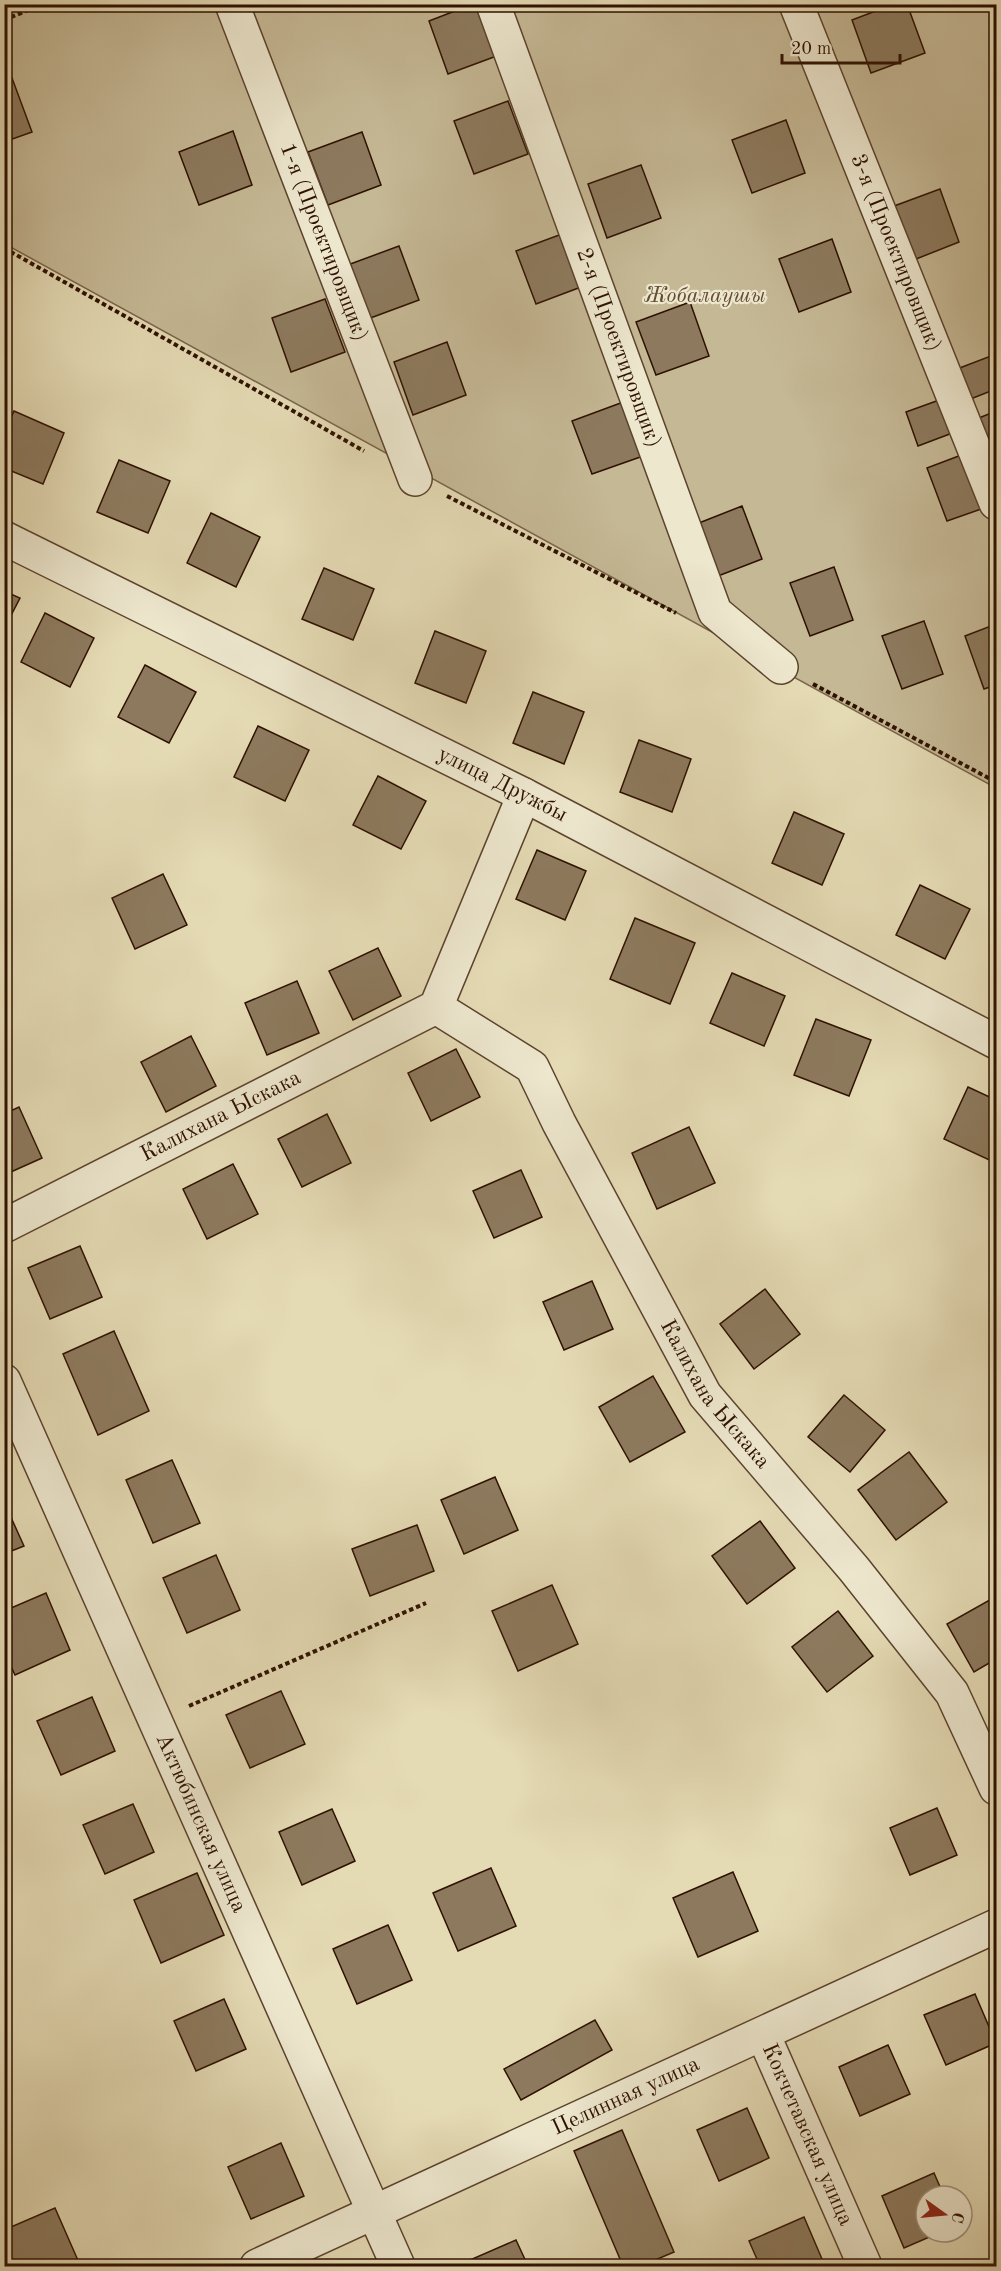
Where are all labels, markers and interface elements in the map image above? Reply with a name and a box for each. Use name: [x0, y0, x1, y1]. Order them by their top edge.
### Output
scale bar: [782, 27, 900, 65]
text: 20 m: [791, 40, 831, 58]
street label: 1-я (Проектировщик): [276, 140, 372, 344]
street label: 3-я (Проектировщик): [846, 151, 945, 355]
street label: 2-я (Проектировщик): [572, 245, 665, 450]
park label: Жобалаушы: [644, 285, 766, 307]
street label: улица Дружбы: [434, 743, 571, 826]
street label: Калихана Ыскака: [137, 1066, 305, 1166]
street label: Калихана Ыскака: [656, 1316, 774, 1473]
street label: Актюбинская улица: [152, 1730, 250, 1916]
street label: Кокчетавская улица: [758, 2040, 857, 2229]
street label: Целинная улица: [549, 2053, 703, 2140]
north arrow: [914, 2184, 974, 2244]
text: С: [947, 2210, 966, 2225]

